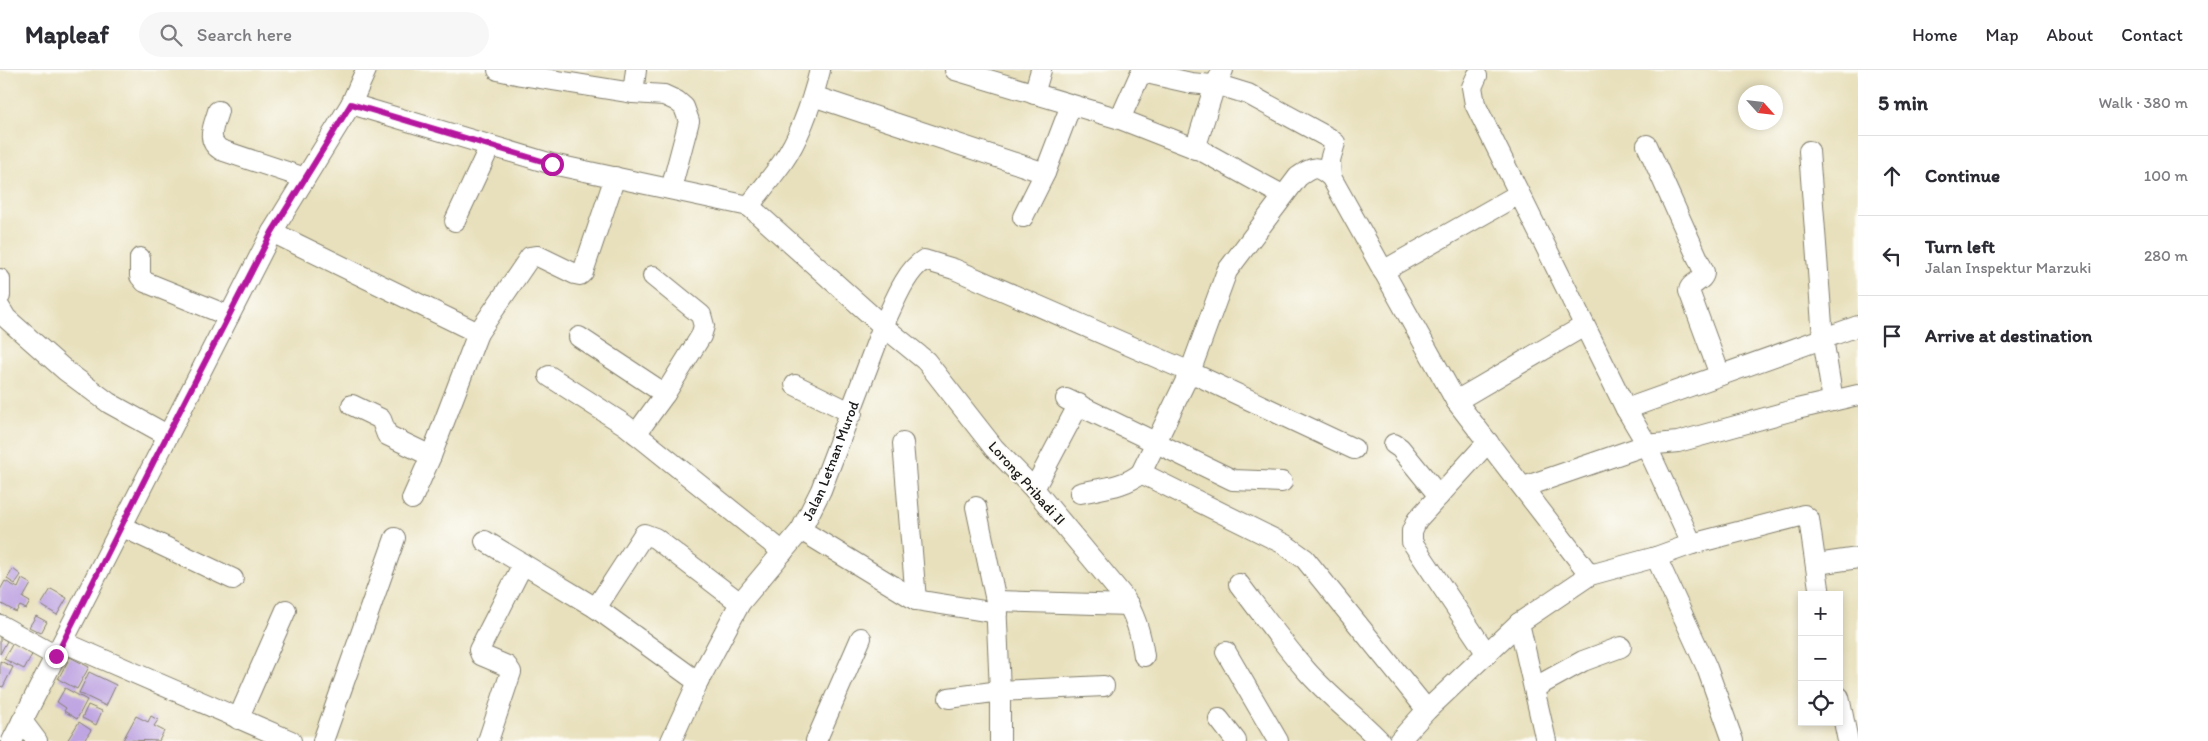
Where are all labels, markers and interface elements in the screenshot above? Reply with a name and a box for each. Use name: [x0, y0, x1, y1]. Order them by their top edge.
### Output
search box: [139, 12, 489, 57]
text: Mapleaf: [25, 20, 109, 49]
icon: search: [157, 21, 185, 49]
text: Search here: [197, 23, 292, 46]
text: Home: [1912, 24, 1958, 46]
text: Map: [1986, 24, 2019, 46]
text: About: [2047, 24, 2093, 46]
text: Contact: [2121, 24, 2183, 46]
north arrow: [1738, 85, 1783, 130]
text: 5 min: [1878, 90, 1928, 115]
text: Walk · 380 m: [2098, 93, 2188, 112]
route start: [541, 153, 564, 176]
icon: ahead: [1878, 162, 1906, 190]
text: Continue: [1925, 164, 2000, 187]
text: 100 m: [2144, 166, 2188, 185]
text: Turn left: [1925, 235, 1995, 258]
icon: left: [1878, 242, 1906, 270]
text: 280 m: [2144, 246, 2188, 265]
text: Jalan Inspektur Marzuki: [1925, 258, 2091, 277]
icon: arrive: [1878, 322, 1906, 350]
text: Arrive at destination: [1925, 324, 2092, 347]
street label: Jalan Letnan Murod: [798, 398, 863, 524]
street label: Lorong Pribadi II: [985, 437, 1069, 529]
map controls: [1798, 591, 1843, 726]
button: +: [1798, 591, 1843, 636]
button: −: [1798, 636, 1843, 681]
route end: [45, 645, 68, 668]
button: locate: [1798, 681, 1843, 726]

